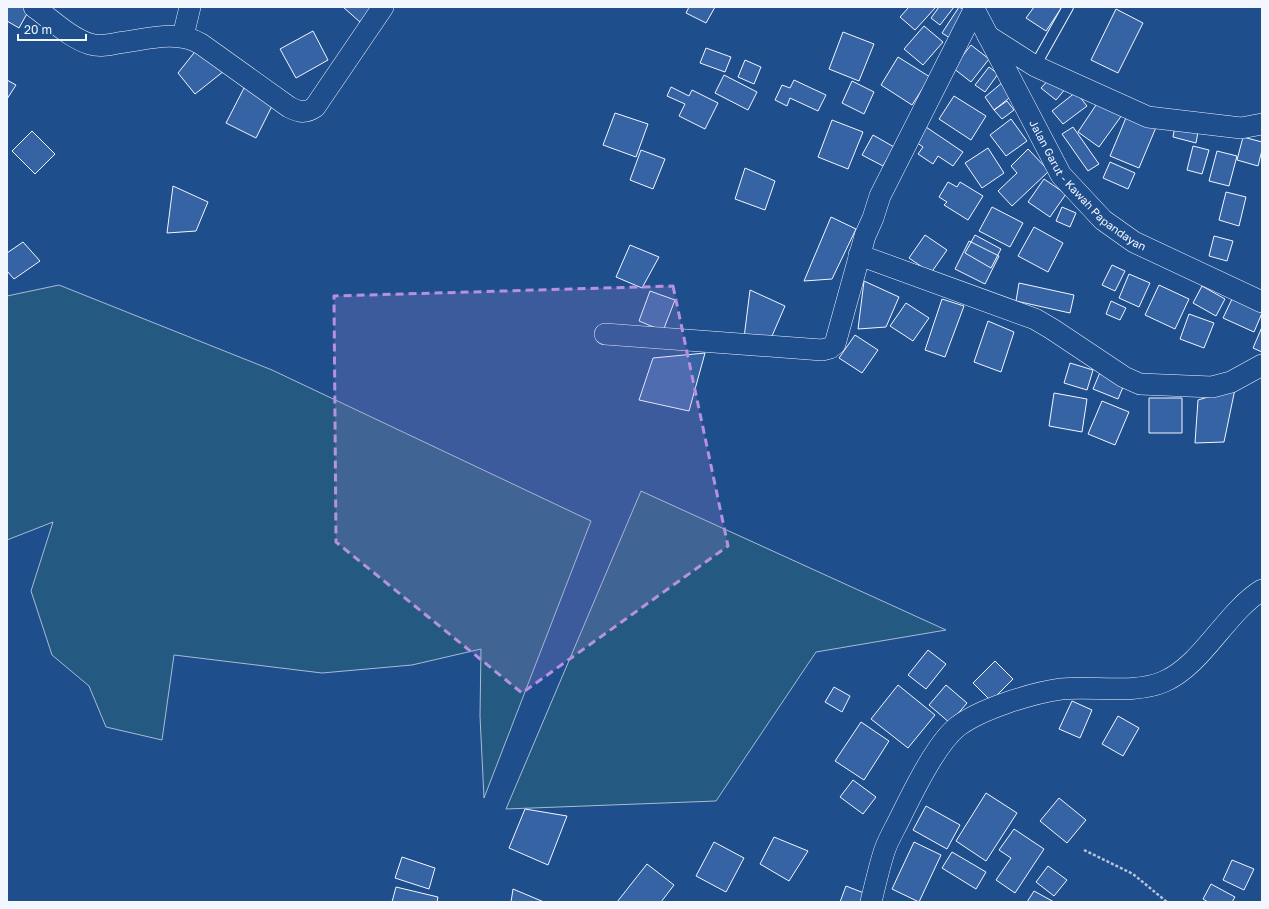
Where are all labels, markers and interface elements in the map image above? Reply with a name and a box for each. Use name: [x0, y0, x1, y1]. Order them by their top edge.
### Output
scale bar: [18, 16, 86, 42]
text: 20 m: [24, 22, 52, 37]
street label: Jalan Garut - Kawah Papandayan: [1027, 117, 1148, 253]

